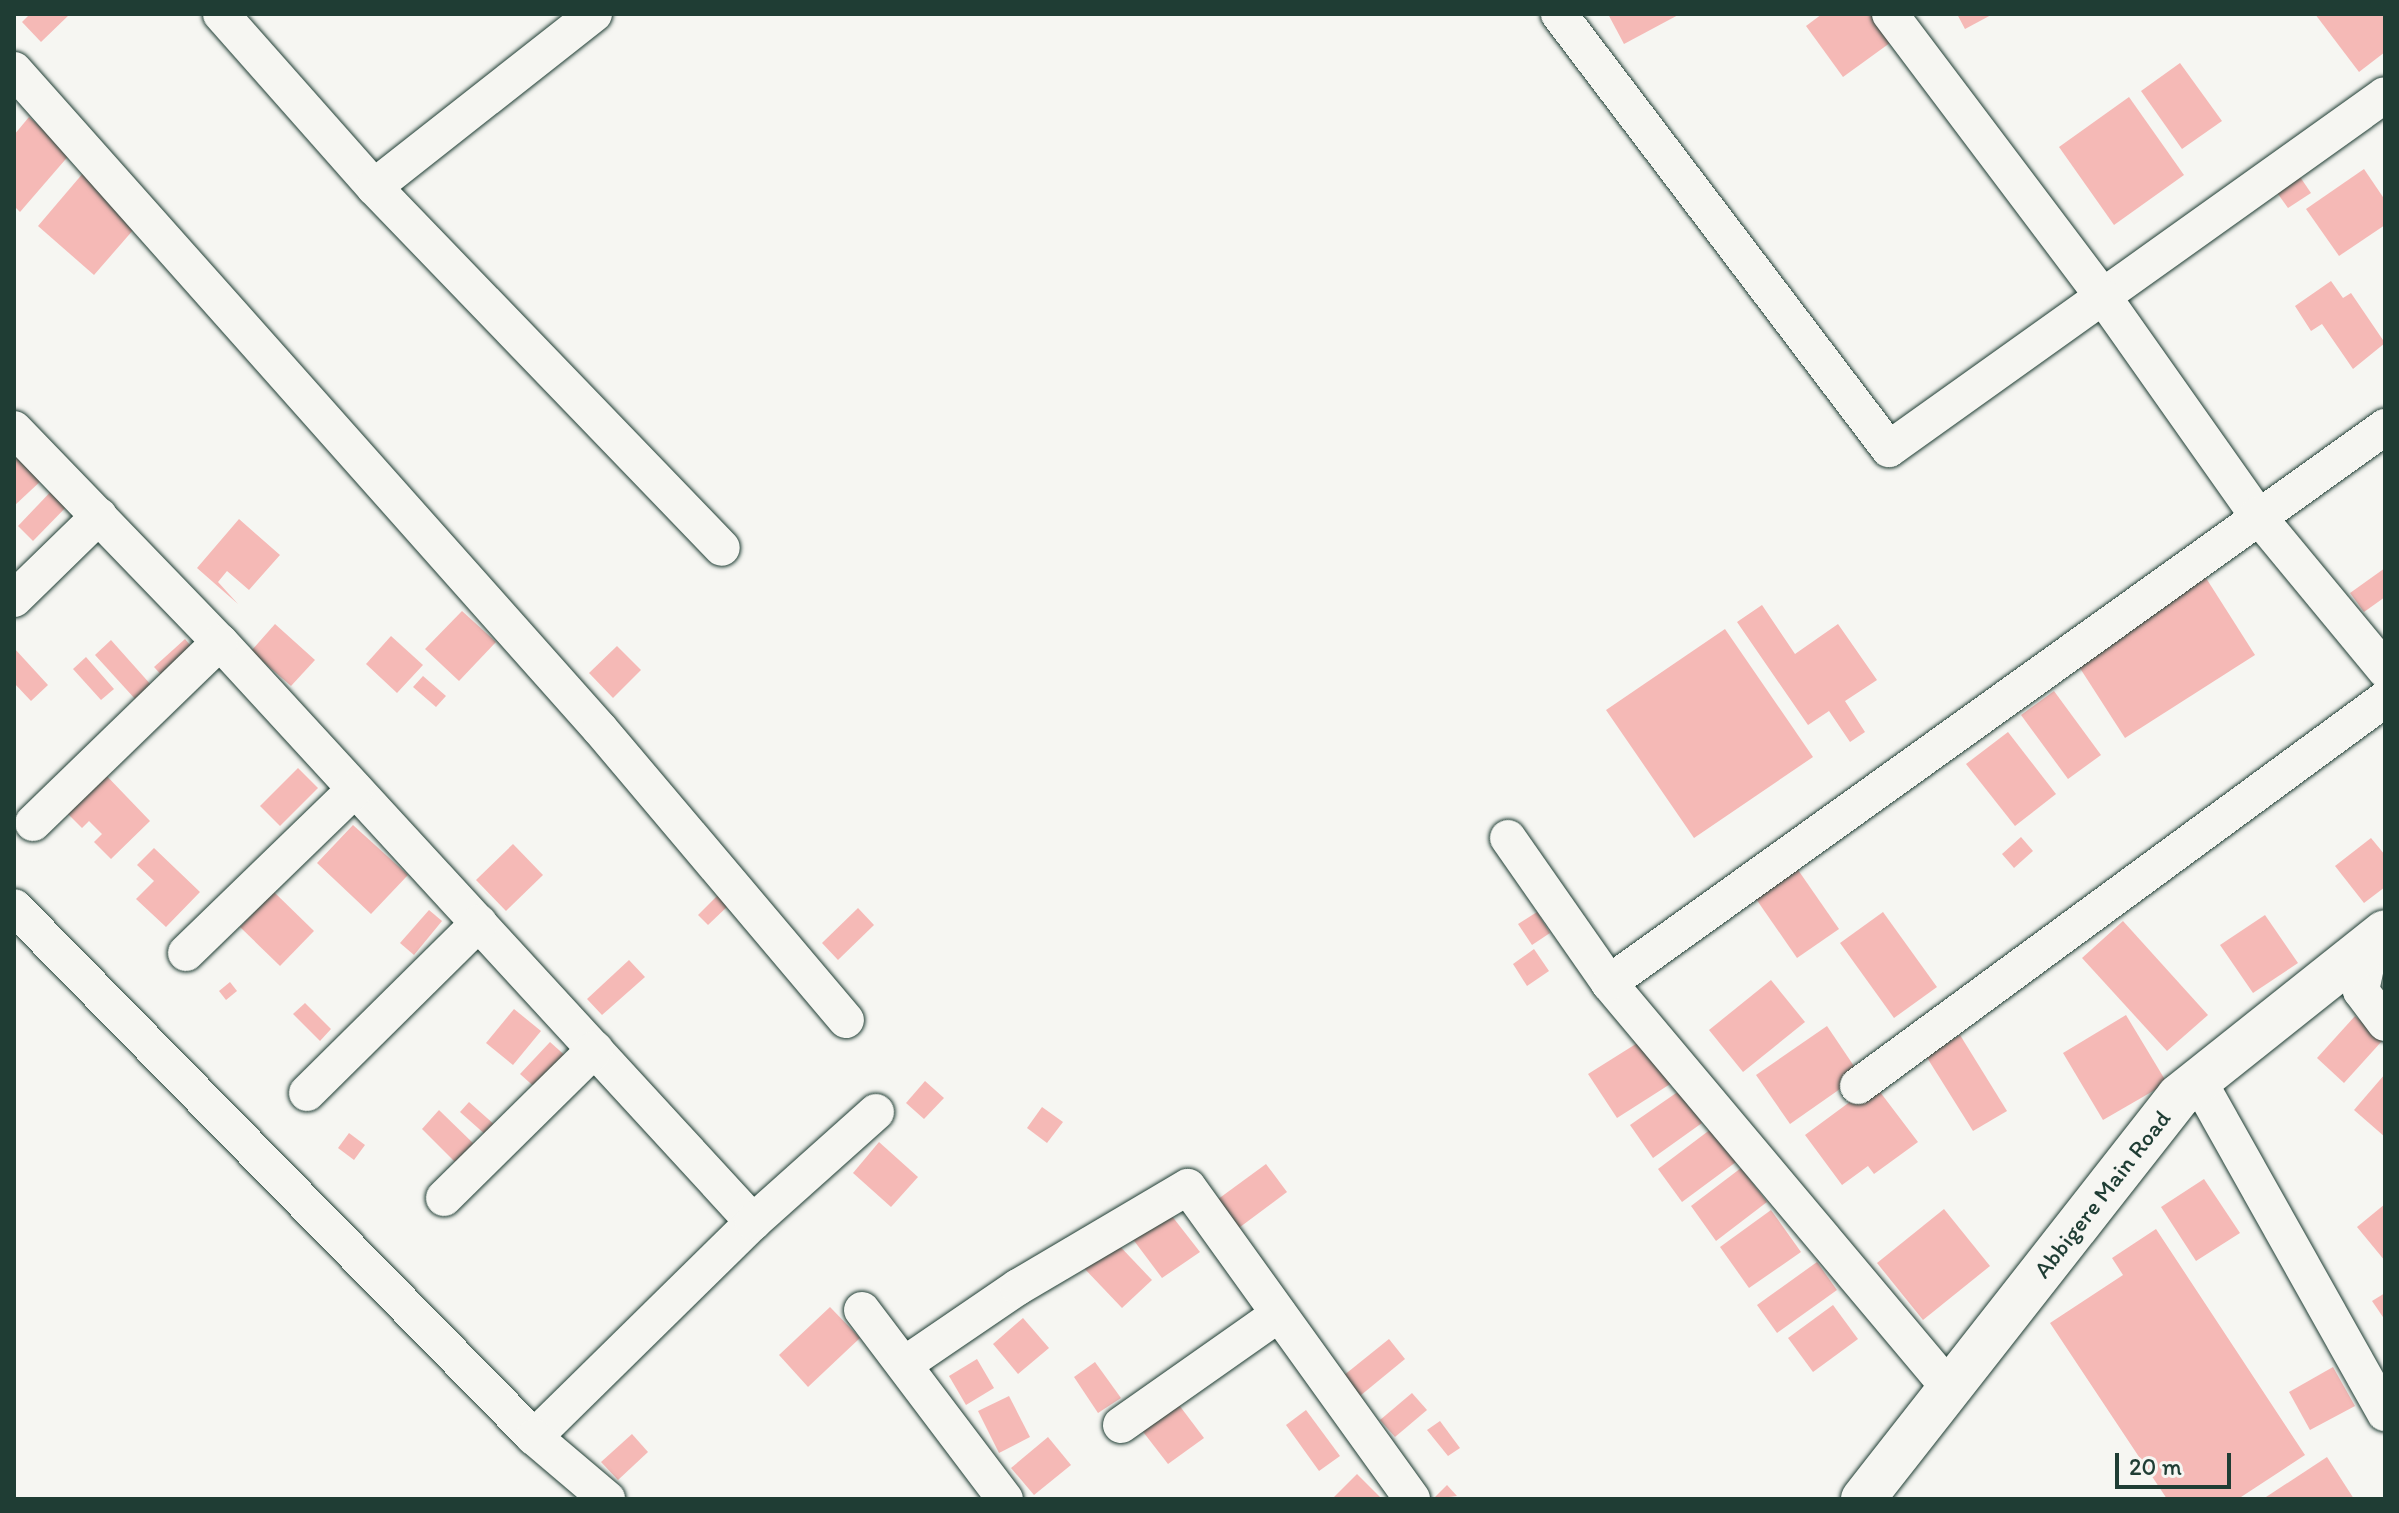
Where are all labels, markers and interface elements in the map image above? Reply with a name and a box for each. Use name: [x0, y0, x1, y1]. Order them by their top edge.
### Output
street label: Abbigere Main Road: [2028, 1104, 2176, 1284]
scale bar: [2119, 1437, 2235, 1487]
text: 20 m: [2129, 1452, 2182, 1481]

